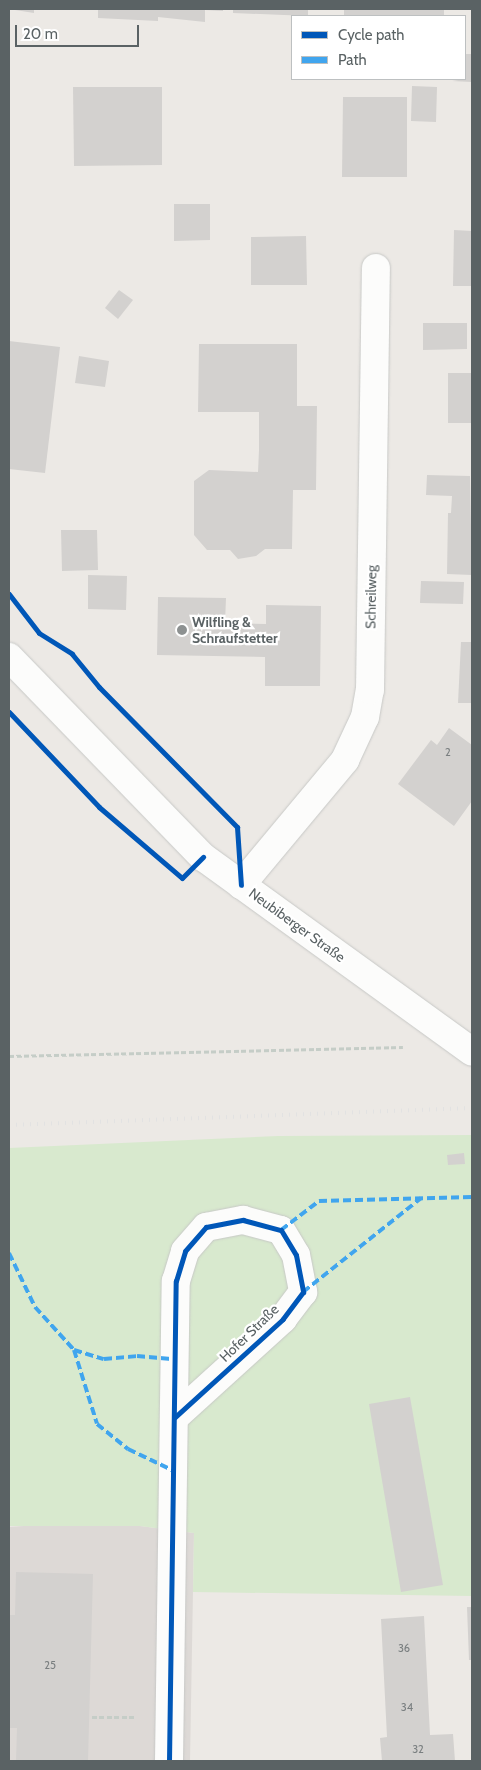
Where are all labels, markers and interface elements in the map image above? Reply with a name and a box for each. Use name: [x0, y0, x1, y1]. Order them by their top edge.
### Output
scale bar: [18, 15, 141, 47]
legend: [291, 15, 466, 80]
text: 20 m: [23, 25, 58, 43]
text: Cycle path: [338, 26, 404, 44]
text: Path: [338, 51, 367, 69]
street label: Schreilweg: [362, 565, 380, 629]
place label: Wilfling & Schraufstetter: [192, 614, 278, 646]
marker: Wilfling & Schraufstetter: [176, 624, 188, 636]
house number: 2: [445, 745, 451, 759]
street label: Neubiberger Straße: [246, 884, 348, 966]
street label: Hofer Straße: [216, 1301, 282, 1365]
house number: 36: [398, 1641, 410, 1655]
house number: 25: [44, 1658, 56, 1672]
house number: 34: [401, 1700, 413, 1714]
house number: 32: [412, 1742, 424, 1756]

